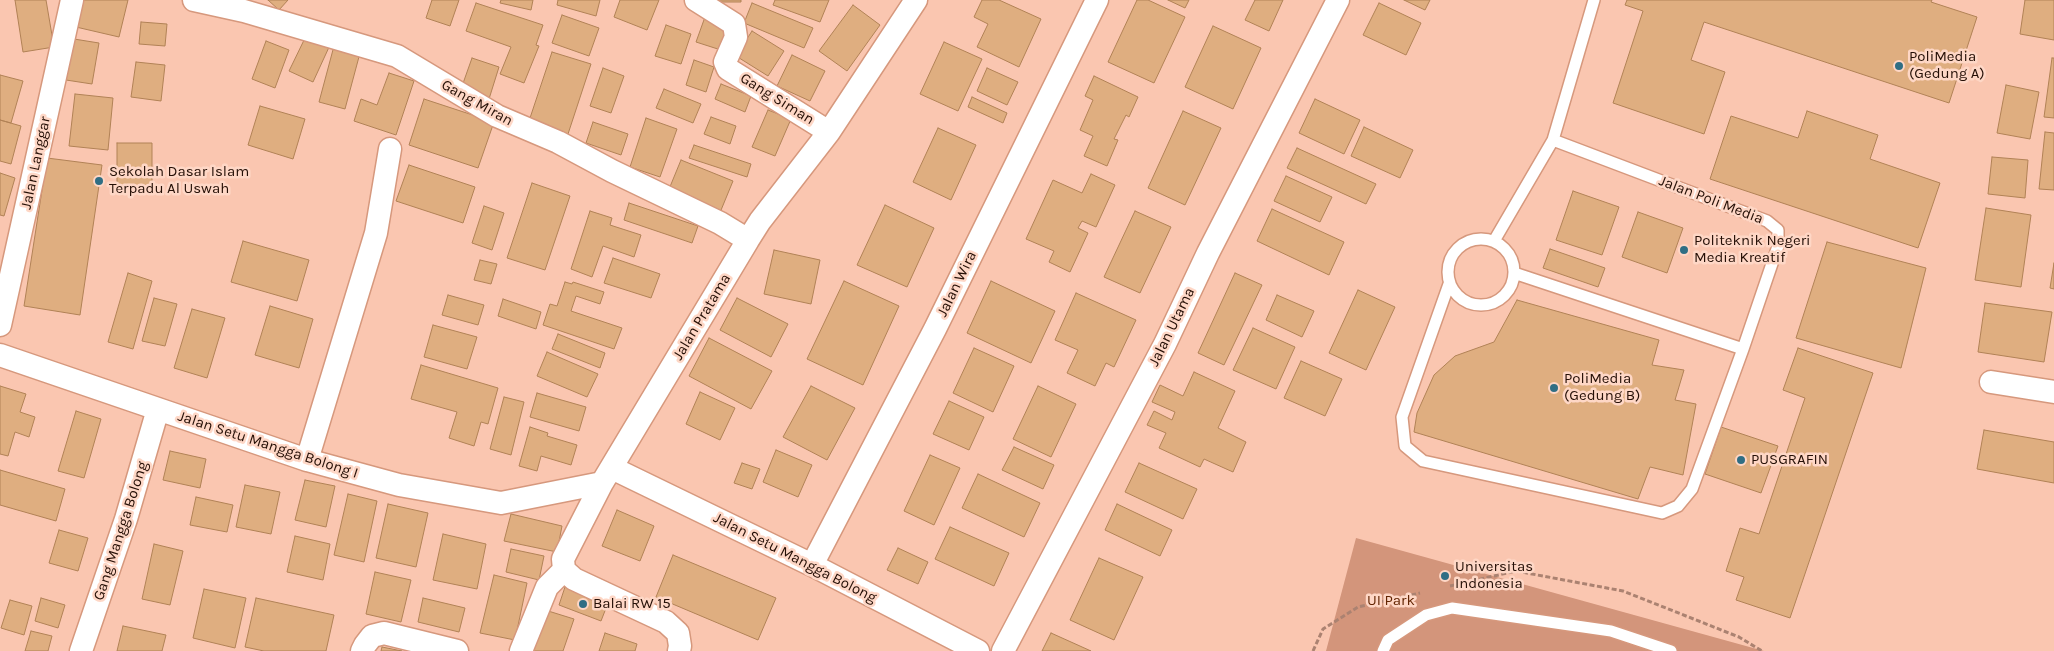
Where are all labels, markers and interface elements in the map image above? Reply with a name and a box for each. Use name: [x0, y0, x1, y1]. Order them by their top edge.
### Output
place label: PoliMedia (Gedung A): [1909, 48, 1985, 83]
marker: PoliMedia (Gedung A): [1893, 60, 1905, 72]
street label: Gang Siman: [737, 69, 817, 129]
street label: Gang Miran: [438, 76, 516, 130]
street label: Jalan Langgar: [17, 115, 55, 211]
place label: Sekolah Dasar Islam Terpadu Al Uswah: [109, 163, 249, 198]
street label: Jalan Poli Media: [1656, 172, 1766, 228]
marker: Sekolah Dasar Islam Terpadu Al Uswah: [93, 175, 105, 187]
place label: Politeknik Negeri Media Kreatif: [1694, 232, 1811, 267]
marker: Politeknik Negeri Media Kreatif: [1678, 244, 1690, 256]
street label: Jalan Wira: [933, 248, 981, 320]
street label: Jalan Pratama: [669, 271, 735, 363]
street label: Jalan Utama: [1145, 285, 1199, 369]
place label: PoliMedia (Gedung B): [1564, 370, 1640, 405]
marker: PoliMedia (Gedung B): [1548, 382, 1560, 394]
street label: Jalan Setu Mangga Bolong I: [176, 407, 360, 483]
place label: PUSGRAFIN: [1751, 451, 1828, 469]
marker: PUSGRAFIN: [1735, 454, 1747, 466]
street label: Gang Mangga Bolong: [90, 459, 152, 603]
street label: Jalan Setu Mangga Bolong: [710, 509, 880, 607]
place label: Universitas Indonesia: [1455, 558, 1533, 593]
marker: Universitas Indonesia: [1439, 570, 1451, 582]
park label: UI Park: [1367, 592, 1415, 610]
place label: Balai RW 15: [593, 595, 671, 613]
marker: Balai RW 15: [577, 598, 589, 610]

